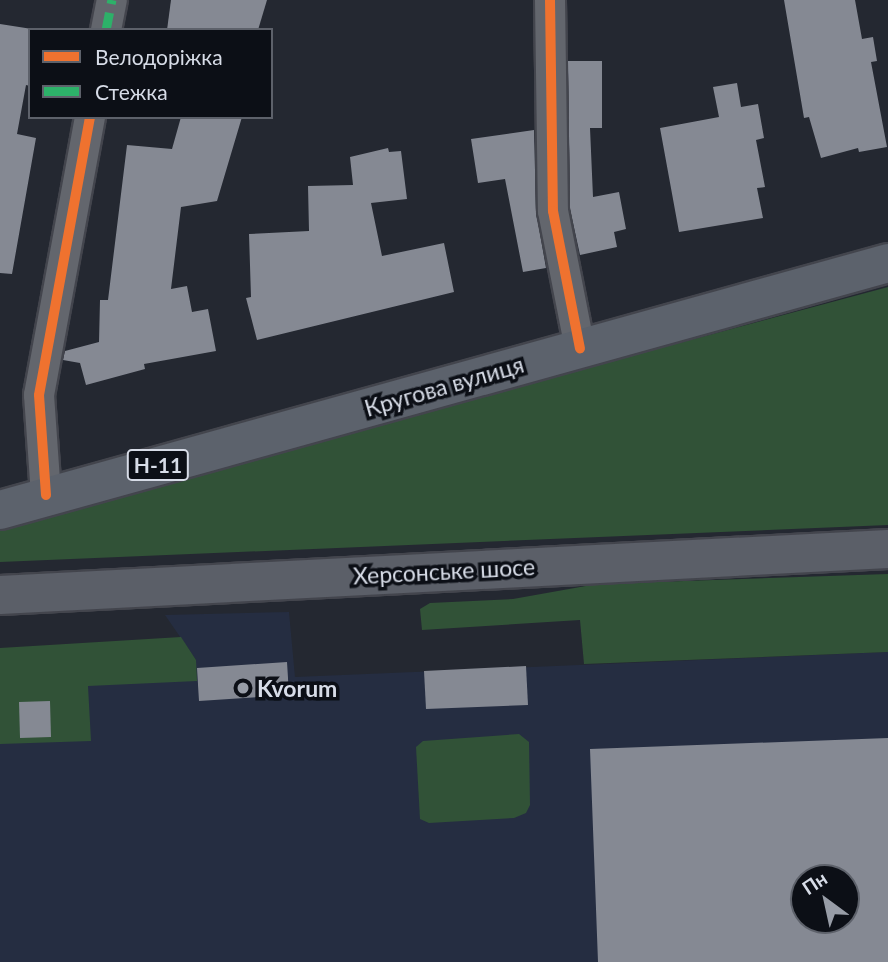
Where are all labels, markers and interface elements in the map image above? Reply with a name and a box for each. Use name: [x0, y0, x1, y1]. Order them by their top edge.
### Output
legend: [28, 28, 273, 119]
text: Велодоріжка: [95, 44, 223, 69]
text: Стежка: [95, 79, 168, 104]
street label: Кругова вулиця: [361, 350, 527, 422]
road number: Н-11: [127, 448, 190, 482]
street label: Херсонське шосе: [352, 552, 536, 590]
place label: Kvorum: [257, 674, 337, 702]
marker: Kvorum: [235, 680, 251, 696]
north arrow: [790, 864, 860, 934]
text: Пн: [798, 866, 831, 899]

